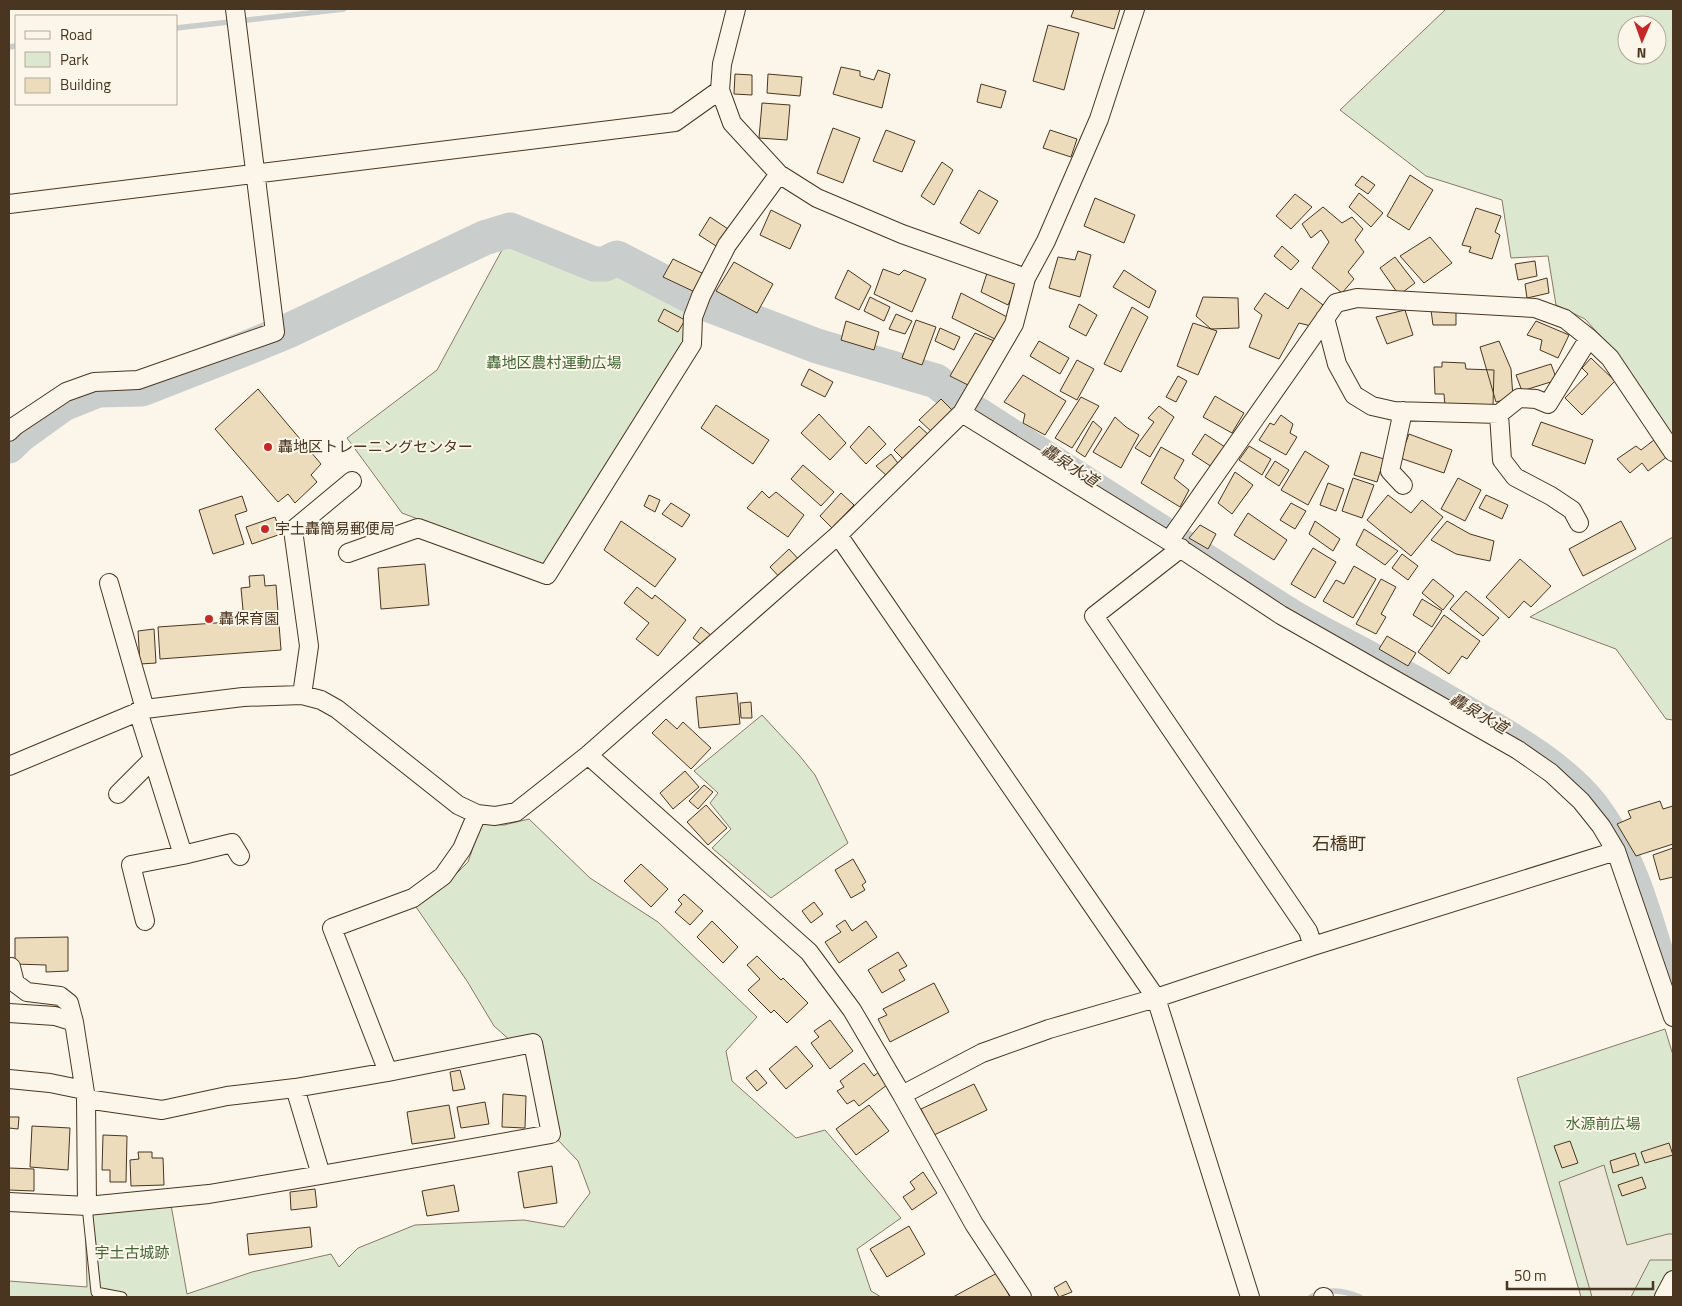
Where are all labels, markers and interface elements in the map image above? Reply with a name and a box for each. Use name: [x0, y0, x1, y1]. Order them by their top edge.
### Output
legend: [15, 15, 178, 105]
north arrow: [1617, 15, 1667, 65]
text: Road: [60, 23, 92, 46]
text: N: [1636, 43, 1647, 64]
text: Park: [60, 48, 89, 71]
text: Building: [60, 73, 111, 96]
park label: 轟地区農村運動広場: [486, 351, 622, 374]
place label: 轟地区トレーニングセンター: [278, 435, 473, 458]
water label: 轟泉水道: [1037, 438, 1106, 494]
marker: 轟地区トレーニングセンター: [262, 441, 274, 453]
place label: 宇土轟簡易郵便局: [275, 517, 395, 540]
marker: 宇土轟簡易郵便局: [259, 523, 271, 535]
place label: 轟保育園: [219, 607, 279, 630]
marker: 轟保育園: [203, 613, 215, 625]
water label: 轟泉水道: [1445, 687, 1515, 741]
district label: 石橋町: [1312, 830, 1366, 857]
park label: 水源前広場: [1565, 1112, 1641, 1135]
park label: 宇土古城跡: [94, 1241, 170, 1264]
scale bar: [1507, 1258, 1653, 1290]
text: 50 m: [1514, 1264, 1547, 1287]

